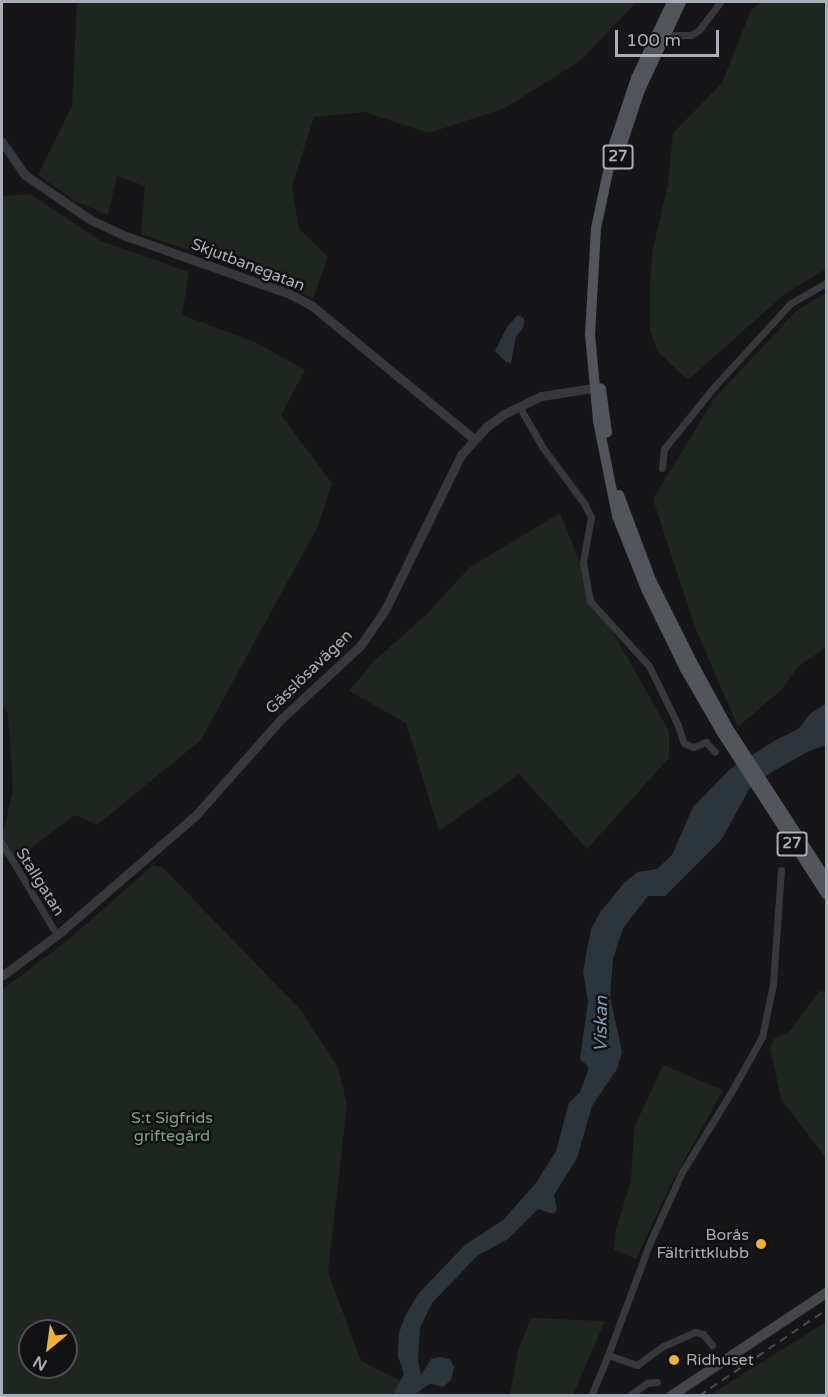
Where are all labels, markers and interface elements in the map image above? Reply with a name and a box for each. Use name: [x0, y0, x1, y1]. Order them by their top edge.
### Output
scale bar: [618, 18, 722, 56]
text: 100 m: [626, 29, 681, 51]
road number: 27: [602, 145, 634, 169]
street label: Skjutbanegatan: [189, 235, 307, 295]
street label: Gässlösavägen: [262, 626, 356, 718]
road number: 27: [776, 832, 808, 856]
street label: Stallgatan: [12, 845, 68, 919]
water label: Viskan: [590, 996, 612, 1052]
park label: S:t Sigfrids griftegård: [131, 1108, 213, 1146]
place label: Borås Fältrittklubb: [656, 1225, 749, 1263]
marker: Borås Fältrittklubb: [754, 1237, 768, 1251]
north arrow: [18, 1319, 78, 1379]
place label: Ridhuset: [686, 1350, 754, 1370]
text: N: [30, 1351, 51, 1375]
marker: Ridhuset: [667, 1353, 681, 1367]

